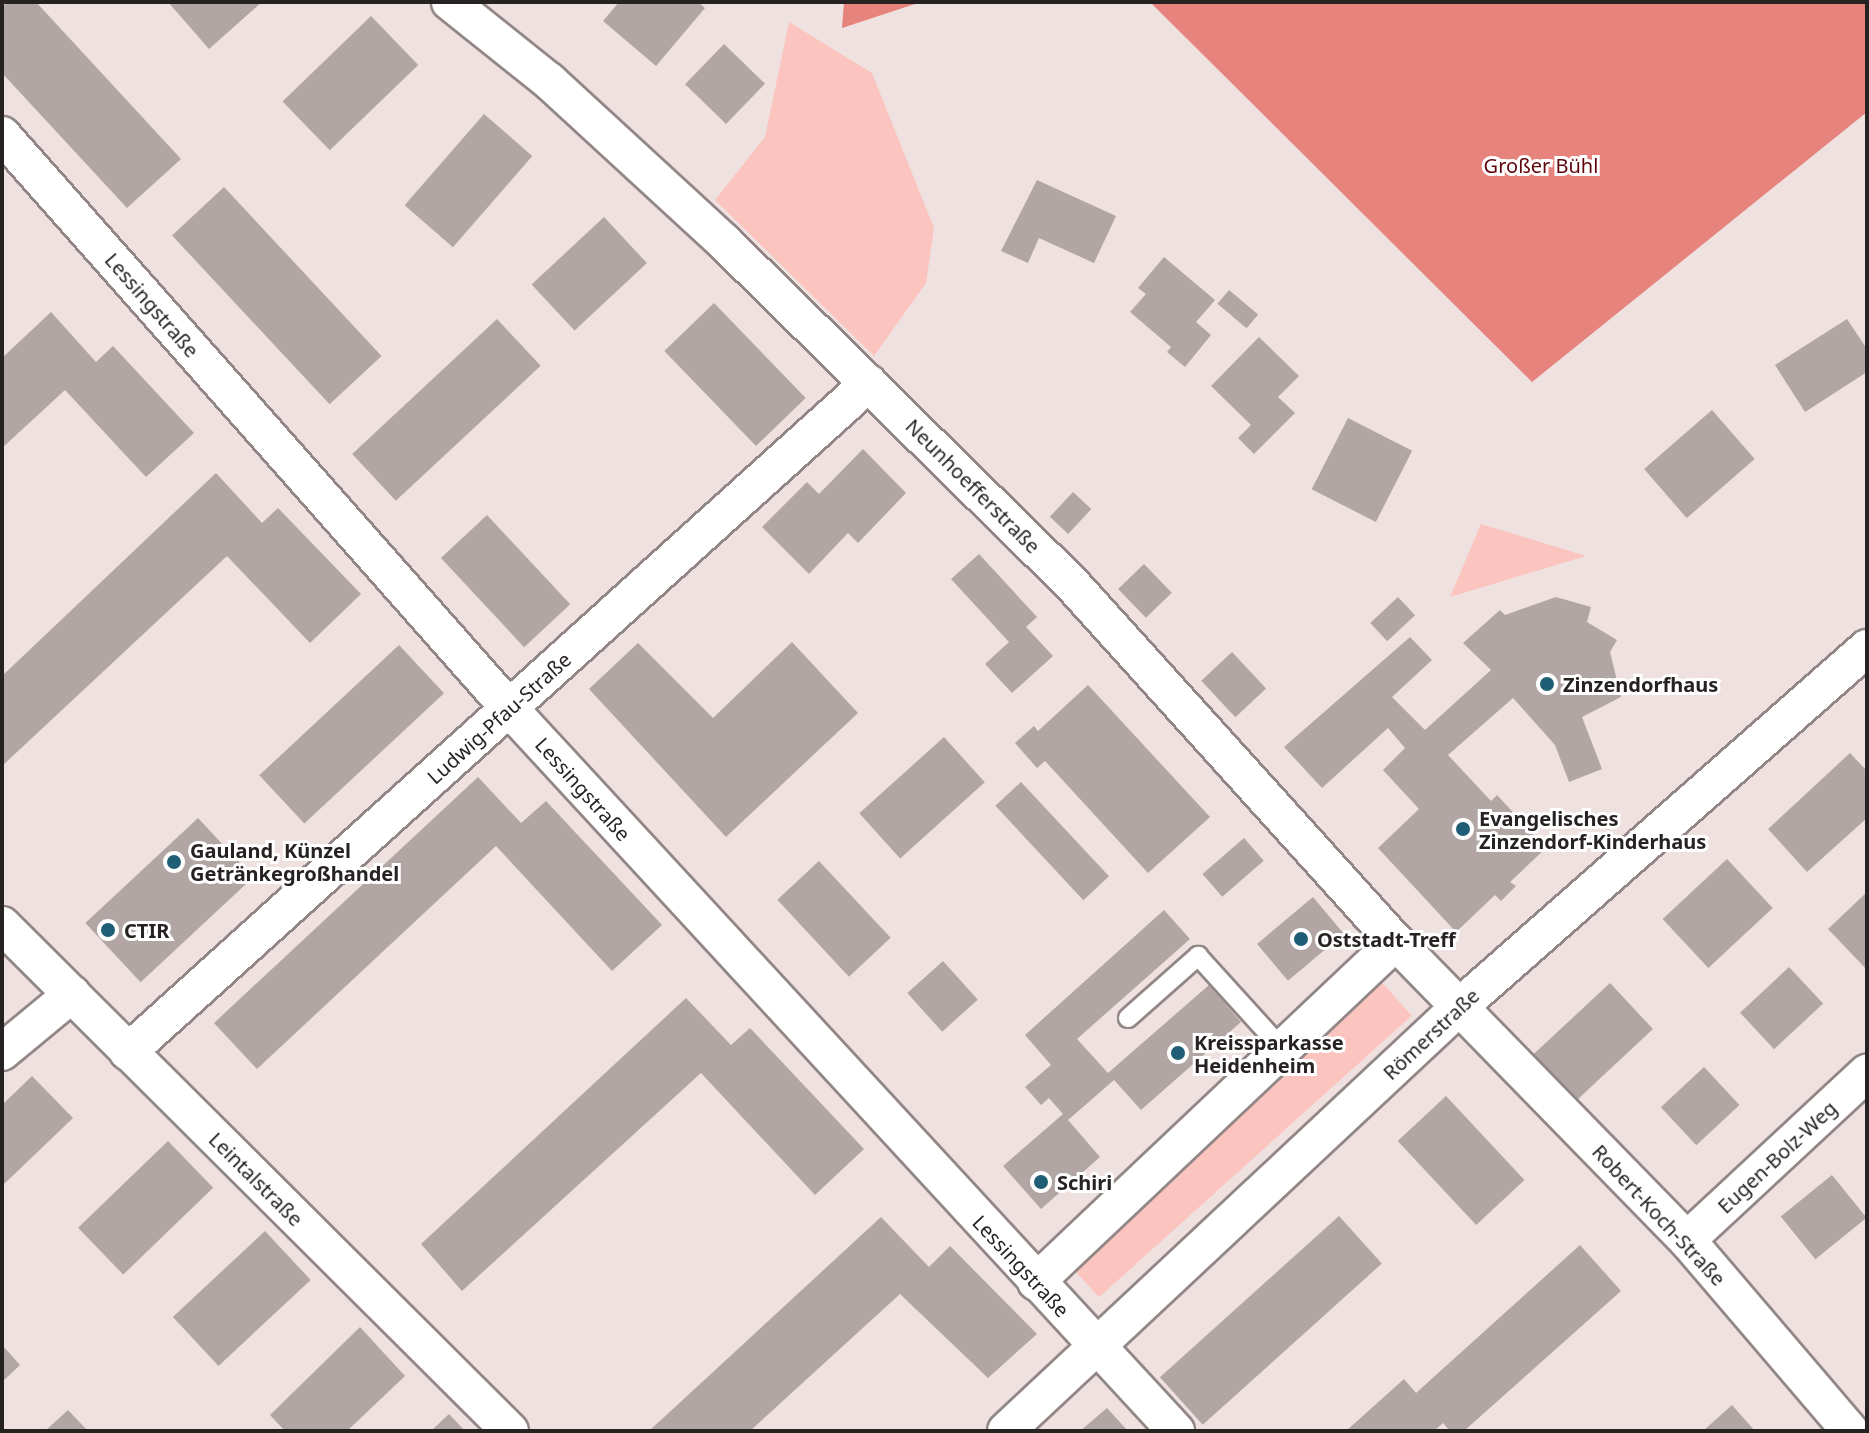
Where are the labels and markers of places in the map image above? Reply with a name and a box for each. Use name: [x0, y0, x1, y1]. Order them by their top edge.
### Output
place label: Zinzendorfhaus: [1563, 672, 1718, 696]
marker: Zinzendorfhaus: [1538, 675, 1556, 693]
place label: Evangelisches Zinzendorf-Kinderhaus: [1479, 806, 1706, 853]
marker: Evangelisches Zinzendorf-Kinderhaus: [1454, 820, 1472, 838]
place label: Gauland, Künzel Getränkegroßhandel: [190, 838, 399, 885]
marker: Gauland, Künzel Getränkegroßhandel: [165, 853, 183, 871]
place label: CTIR: [124, 918, 169, 942]
marker: CTIR: [99, 921, 117, 939]
place label: Oststadt-Treff: [1317, 927, 1456, 951]
marker: Oststadt-Treff: [1292, 930, 1310, 948]
place label: Kreissparkasse Heidenheim: [1194, 1030, 1344, 1077]
marker: Kreissparkasse Heidenheim: [1169, 1044, 1187, 1062]
place label: Schiri: [1057, 1170, 1112, 1194]
marker: Schiri: [1032, 1173, 1050, 1191]

